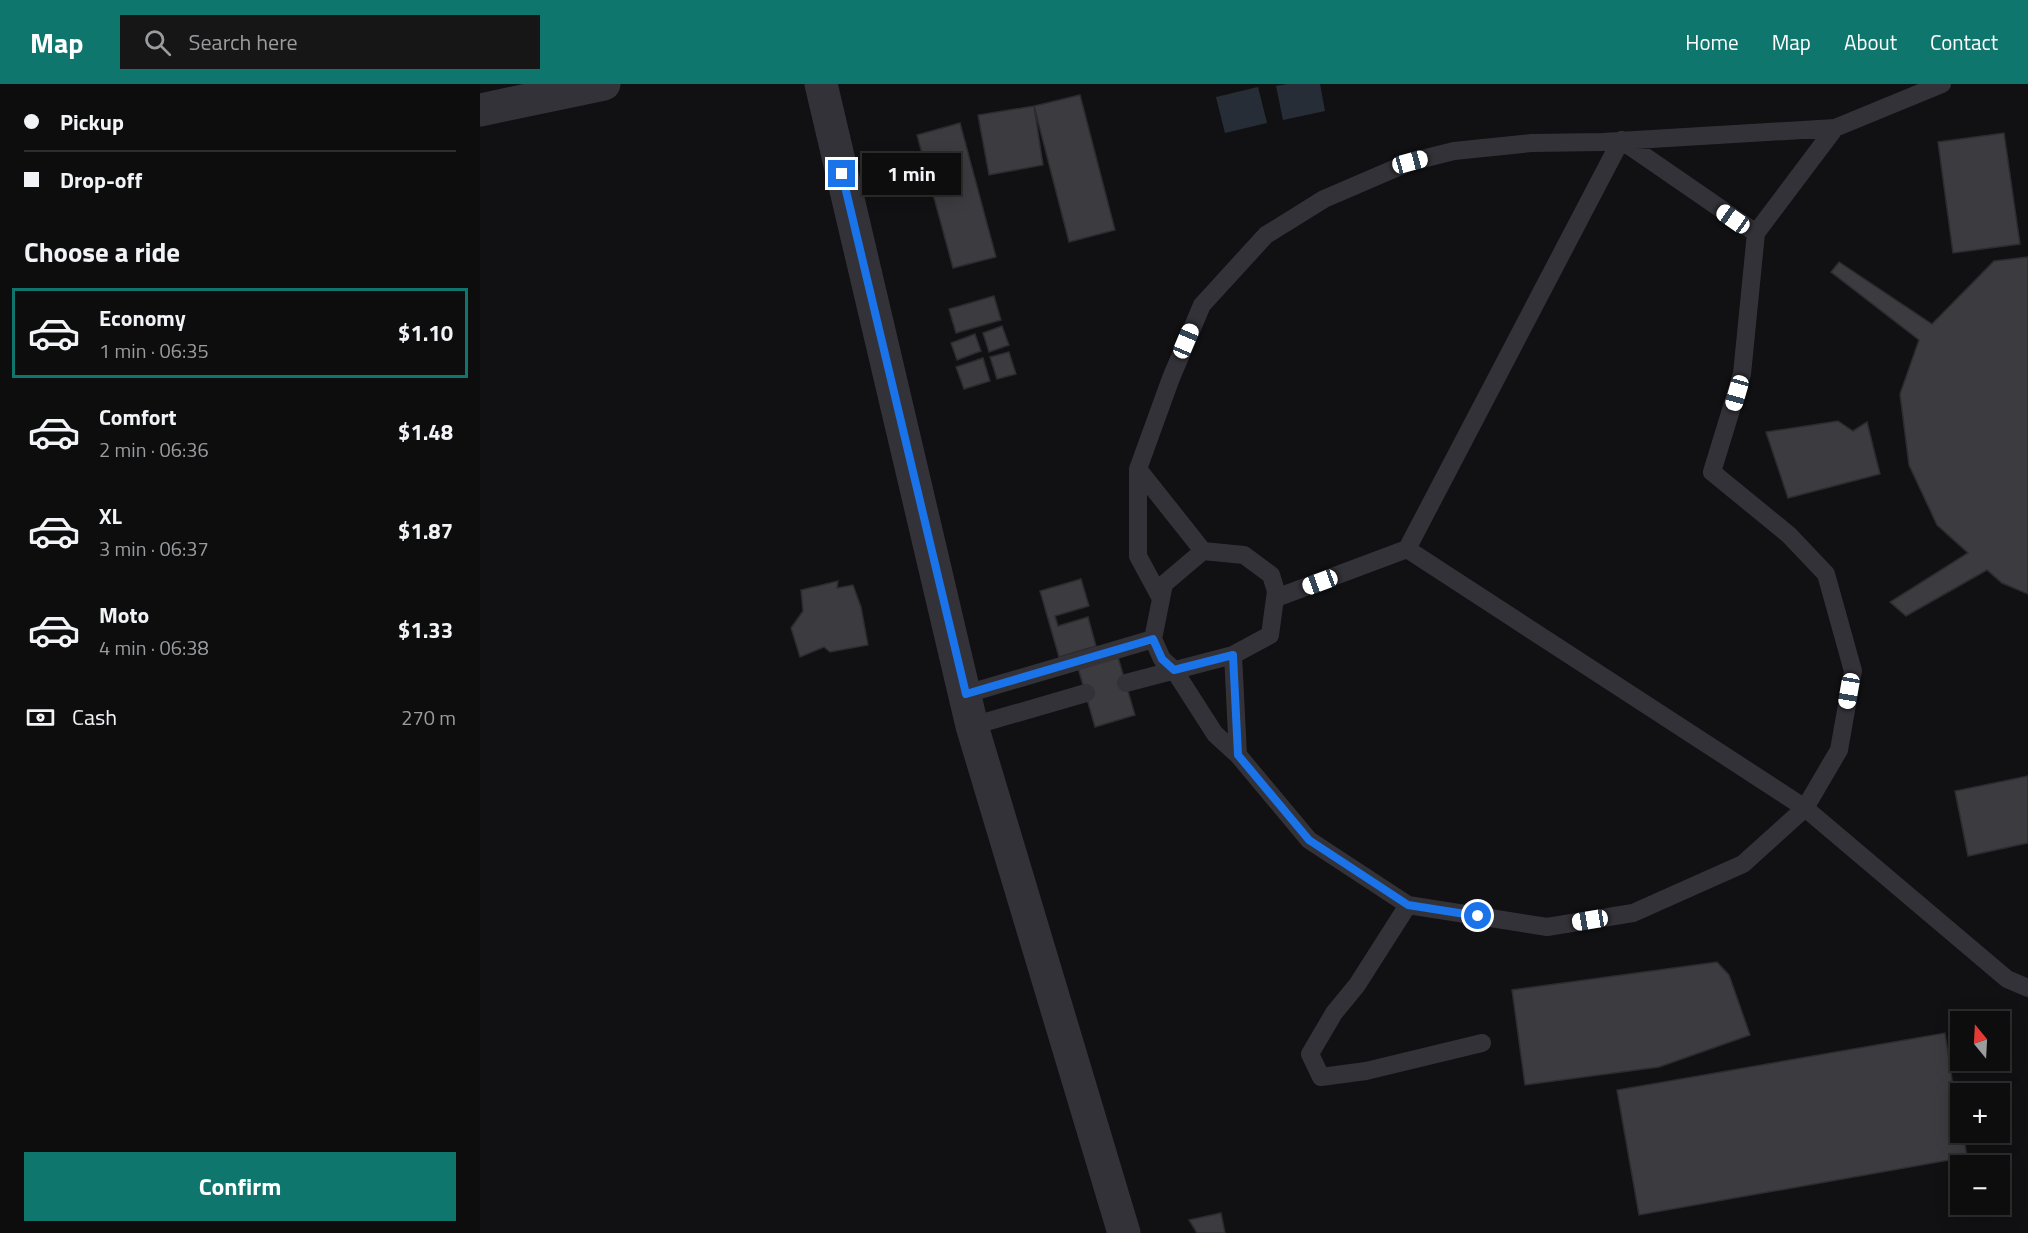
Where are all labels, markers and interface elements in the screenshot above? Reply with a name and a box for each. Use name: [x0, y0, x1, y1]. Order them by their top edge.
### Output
search box: [120, 15, 540, 69]
text: Map: [30, 21, 84, 64]
text: Search here: [189, 25, 298, 59]
icon: search: [141, 26, 174, 59]
text: Home: [1685, 26, 1739, 58]
text: Map: [1772, 26, 1811, 58]
text: About: [1844, 26, 1897, 58]
text: Contact: [1930, 26, 1998, 58]
text: Pickup: [60, 105, 124, 139]
car: [1390, 149, 1430, 175]
callout: 1 min: [863, 153, 962, 195]
text: 1 min: [887, 158, 936, 189]
route end: [828, 160, 855, 187]
text: Drop-off: [60, 163, 142, 197]
car: [1713, 201, 1753, 237]
text: Choose a ride: [24, 231, 180, 272]
text: Economy: [99, 301, 186, 335]
icon: car: [27, 306, 81, 360]
text: $1.10: [398, 316, 453, 350]
car: [1171, 321, 1201, 361]
text: 1 min · 06:35: [99, 335, 209, 366]
car: [1723, 373, 1751, 413]
text: Comfort: [99, 400, 177, 434]
icon: car: [27, 405, 81, 459]
text: $1.48: [398, 415, 453, 449]
text: 2 min · 06:36: [99, 434, 209, 465]
text: XL: [99, 499, 122, 533]
icon: car: [27, 504, 81, 558]
text: $1.87: [398, 514, 453, 548]
text: 3 min · 06:37: [99, 533, 209, 564]
car: [1300, 567, 1340, 597]
text: Moto: [99, 598, 149, 632]
icon: car: [27, 603, 81, 657]
text: $1.33: [398, 613, 453, 647]
text: 4 min · 06:38: [99, 632, 209, 663]
car: [1837, 672, 1861, 710]
text: Cash: [72, 700, 117, 734]
icon: cash: [24, 701, 57, 734]
text: 270 m: [401, 702, 456, 733]
route start: [1464, 902, 1491, 929]
car: [1571, 908, 1609, 932]
north arrow: [1950, 1011, 2010, 1071]
map controls: [1950, 1011, 2010, 1215]
button: +: [1950, 1083, 2010, 1143]
button: Confirm: [24, 1152, 456, 1221]
button: −: [1950, 1155, 2010, 1215]

